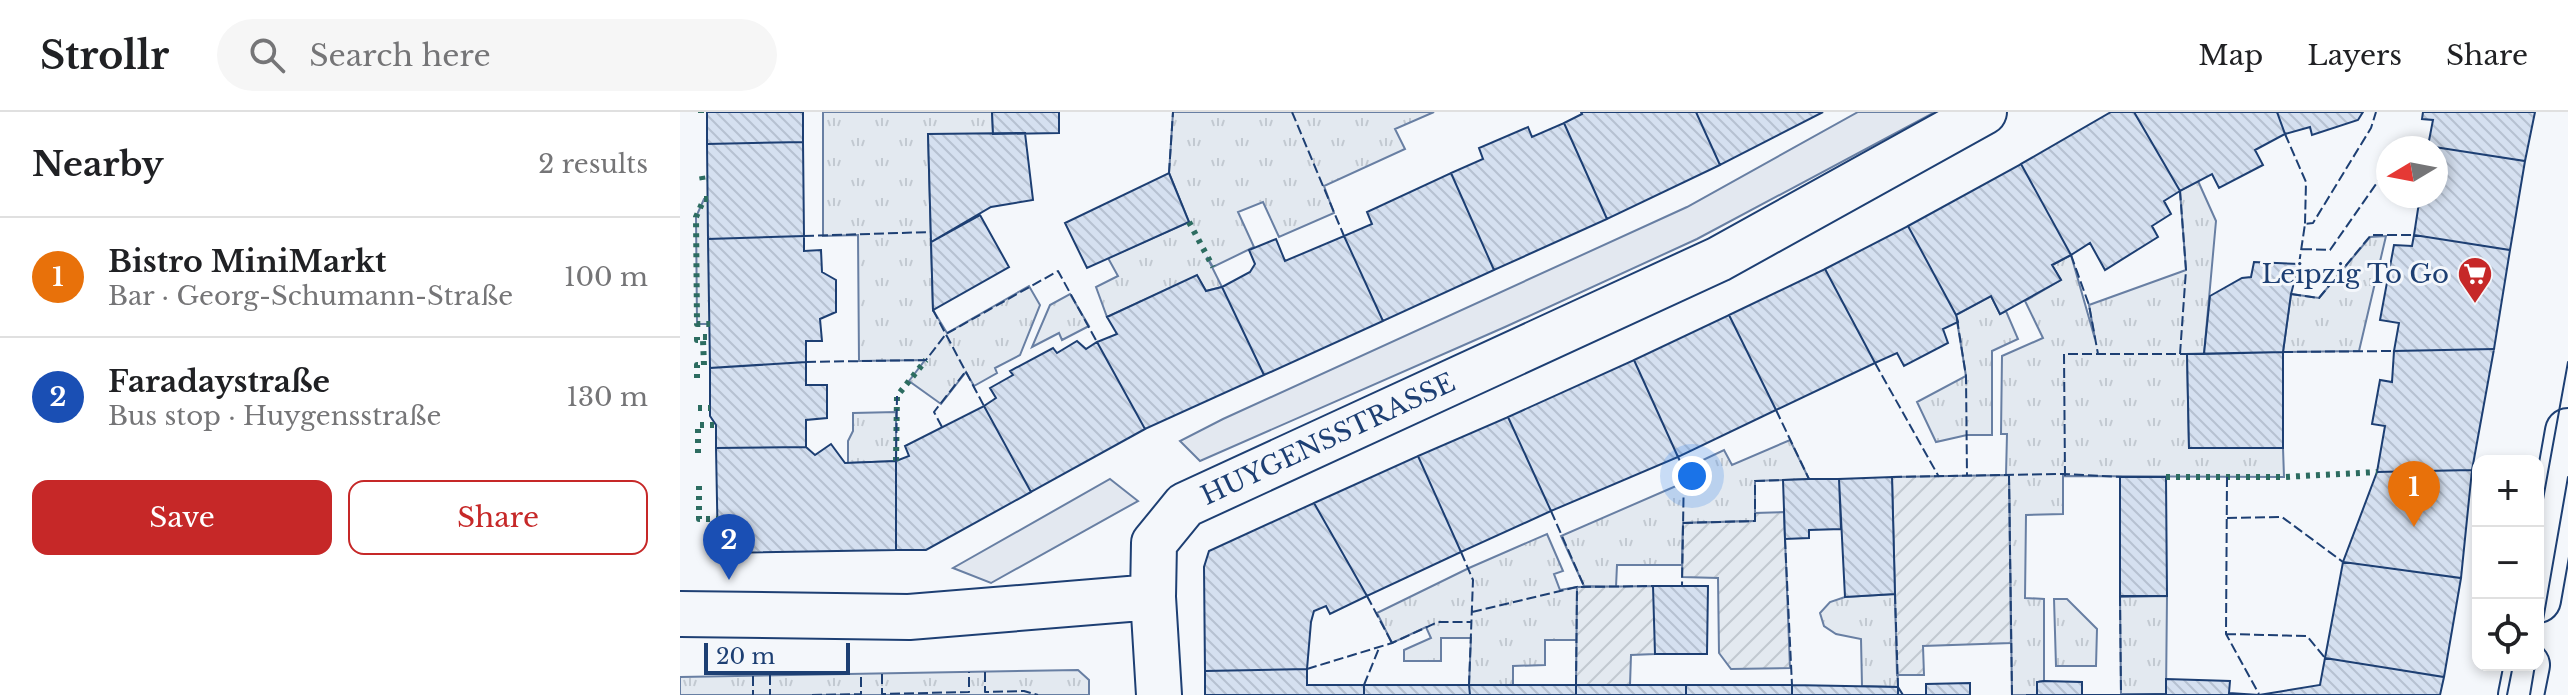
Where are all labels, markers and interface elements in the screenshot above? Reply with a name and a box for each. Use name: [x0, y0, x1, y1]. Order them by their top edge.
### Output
search box: [217, 19, 777, 91]
text: Strollr: [40, 32, 169, 79]
icon: search: [245, 33, 289, 77]
text: Search here: [309, 37, 491, 74]
text: Map: [2198, 38, 2263, 73]
text: Layers: [2307, 38, 2402, 73]
text: Share: [2446, 38, 2528, 73]
north arrow: [2376, 136, 2448, 208]
text: Nearby: [32, 143, 164, 185]
text: 2 results: [538, 148, 648, 180]
text: Bistro MiniMarkt: [108, 243, 386, 280]
supermarket icon: Leipzig To Go: [2456, 255, 2494, 305]
place label: Leipzig To Go: [2261, 258, 2449, 290]
text: 1: [52, 261, 64, 293]
text: 100 m: [564, 261, 648, 293]
text: Bar · Georg-Schumann-Straße: [108, 280, 513, 312]
text: Faradaystraße: [108, 363, 330, 400]
street label: HUYGENSSTRASSE: [1196, 366, 1460, 512]
text: 2: [50, 381, 66, 413]
text: 130 m: [566, 381, 648, 413]
text: Bus stop · Huygensstraße: [108, 400, 441, 432]
map controls: [2472, 455, 2544, 671]
button: +: [2472, 455, 2544, 527]
your location: [1672, 456, 1712, 496]
pin: 1: [2388, 461, 2440, 527]
button: Save: [32, 480, 332, 555]
button: Share: [348, 480, 648, 555]
pin: 2: [703, 514, 755, 580]
button: −: [2472, 527, 2544, 599]
button: locate: [2472, 599, 2544, 671]
scale bar: [704, 639, 850, 675]
text: 20 m: [716, 643, 775, 670]

